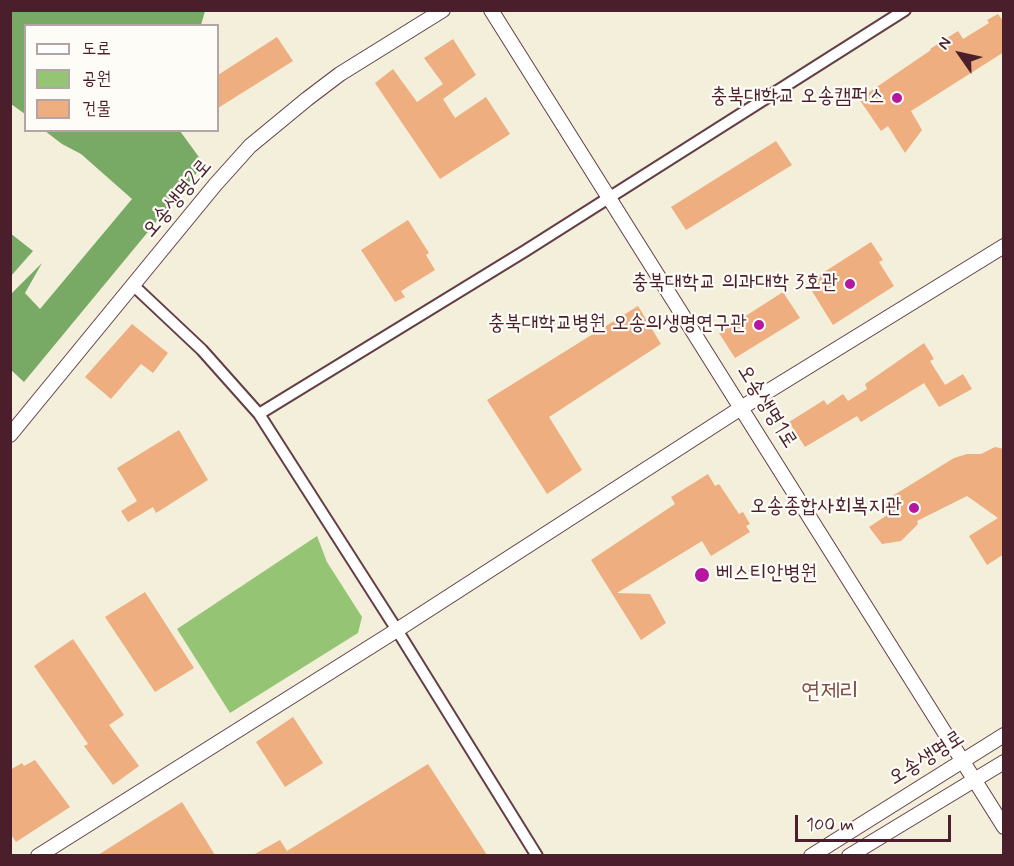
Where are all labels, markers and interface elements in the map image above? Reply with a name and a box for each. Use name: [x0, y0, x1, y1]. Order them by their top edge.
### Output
legend: [24, 24, 219, 132]
north arrow: [930, 24, 990, 84]
text: N: [933, 33, 956, 54]
text: 도로: [82, 37, 111, 61]
text: 공원: [82, 67, 111, 91]
place label: 충북대학교 오송캠퍼스: [710, 85, 885, 111]
marker: 충북대학교 오송캠퍼스: [890, 91, 904, 105]
text: 건물: [82, 97, 111, 121]
street label: 오송생명2로: [138, 155, 218, 243]
place label: 충북대학교 의과대학 3호관: [631, 271, 838, 297]
marker: 충북대학교 의과대학 3호관: [843, 277, 857, 291]
place label: 충북대학교병원 오송의생명연구관: [488, 312, 747, 338]
marker: 충북대학교병원 오송의생명연구관: [752, 318, 766, 332]
street label: 오송생명1로: [730, 361, 802, 453]
place label: 오송종합사회복지관: [750, 495, 902, 521]
marker: 오송종합사회복지관: [907, 501, 921, 515]
place label: 베스티안병원: [716, 562, 817, 588]
marker: 베스티안병원: [693, 566, 711, 584]
district label: 연제리: [801, 679, 859, 707]
street label: 오송생명로: [884, 726, 970, 792]
scale bar: [798, 803, 954, 841]
text: 100 m: [806, 813, 854, 837]

